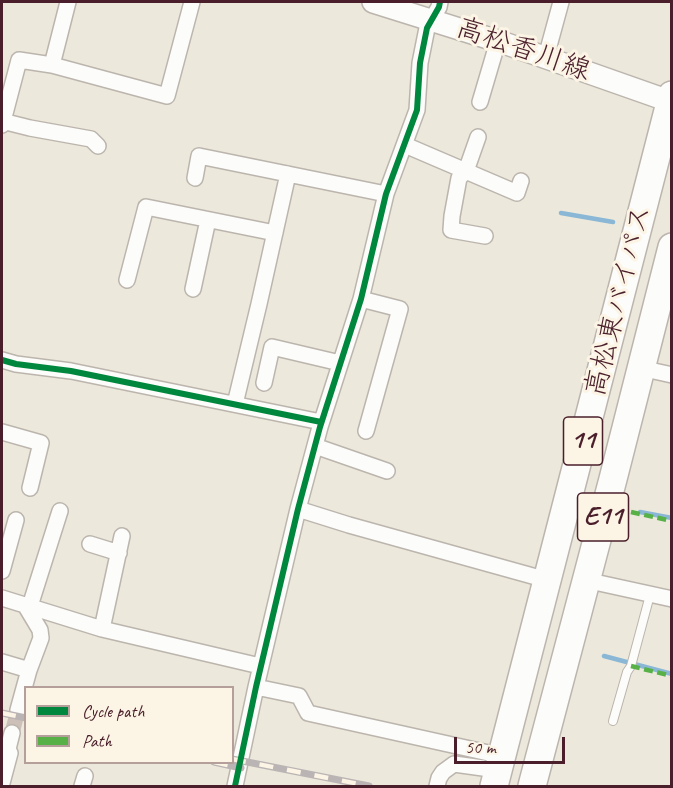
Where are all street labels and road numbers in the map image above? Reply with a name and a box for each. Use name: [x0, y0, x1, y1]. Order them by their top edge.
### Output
street label: 高松香川線: [451, 11, 595, 89]
street label: 高松東バイパス: [579, 202, 659, 400]
road number: 11: [564, 417, 602, 465]
road number: E11: [578, 493, 628, 541]

